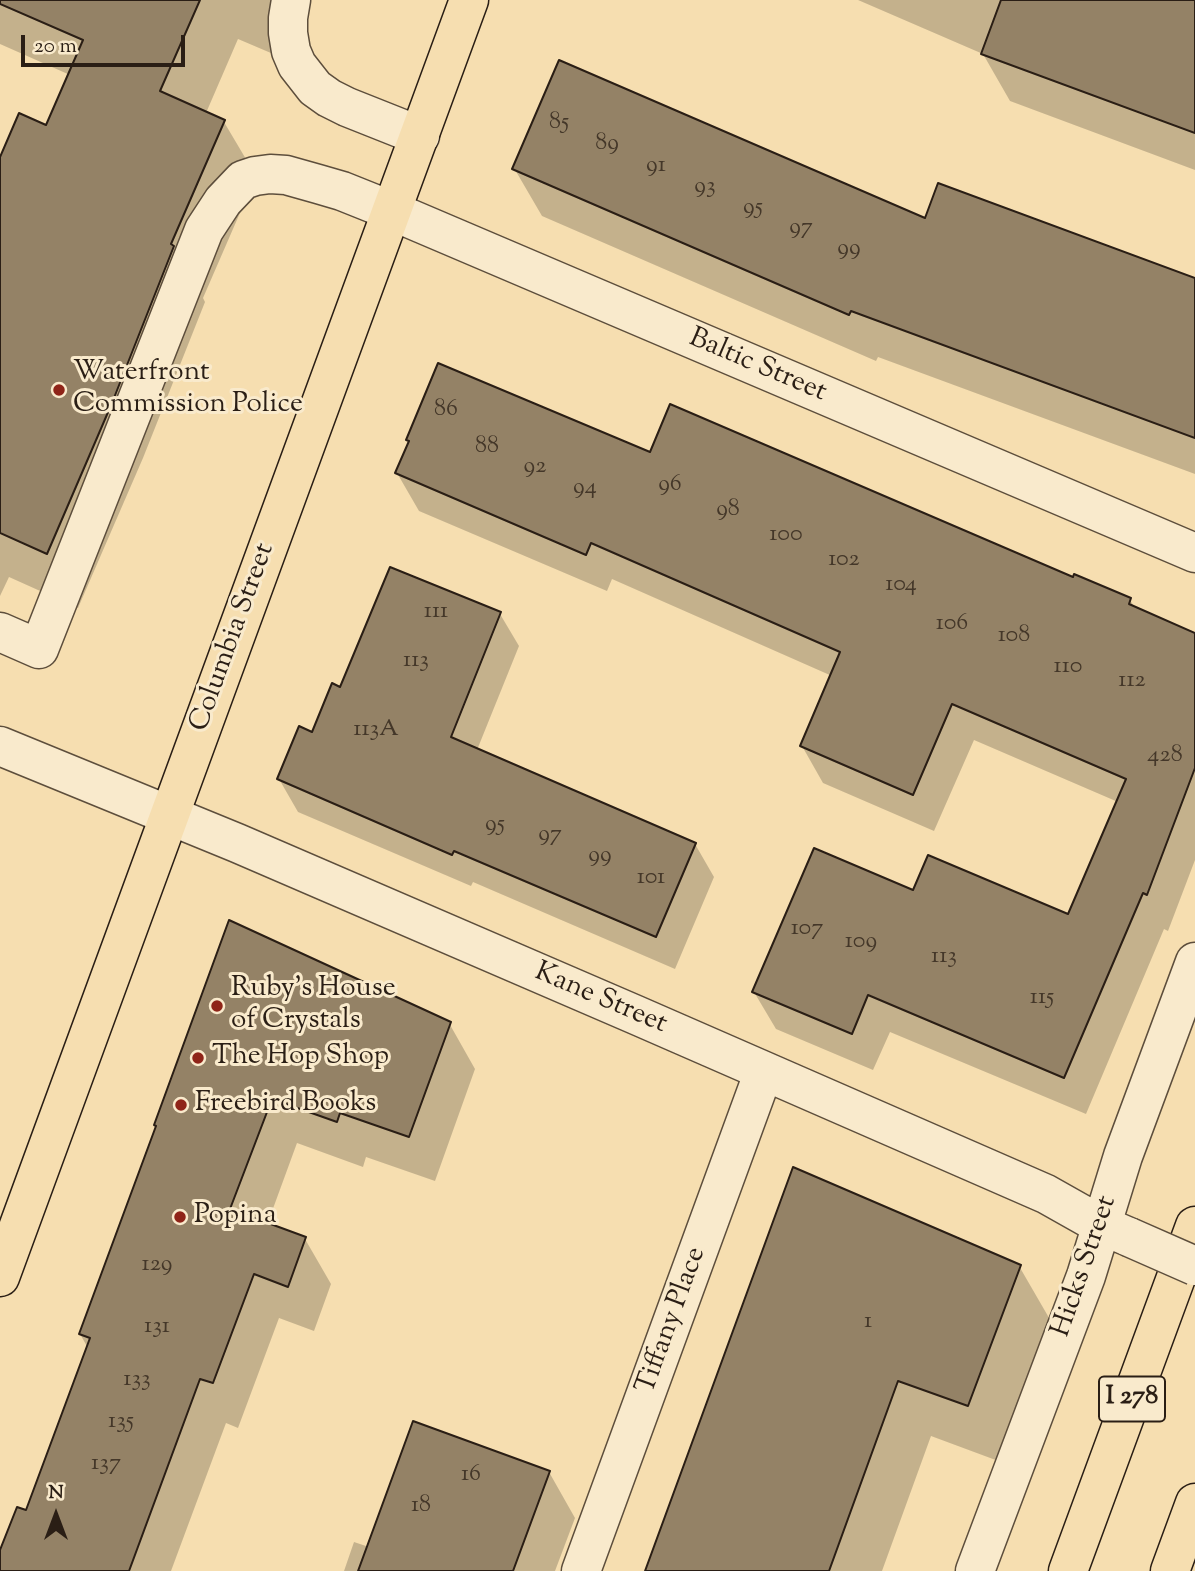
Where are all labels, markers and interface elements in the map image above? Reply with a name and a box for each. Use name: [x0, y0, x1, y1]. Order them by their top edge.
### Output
scale bar: [24, 21, 189, 65]
text: 20 m: [34, 32, 77, 62]
house number: 85: [549, 110, 569, 138]
house number: 89: [595, 131, 619, 159]
house number: 91: [646, 153, 666, 181]
house number: 93: [694, 174, 716, 202]
house number: 95: [743, 195, 763, 223]
house number: 97: [789, 215, 813, 243]
house number: 99: [837, 236, 861, 264]
street label: Baltic Street: [683, 323, 831, 411]
place label: Waterfront Commission Police: [73, 357, 303, 423]
marker: Waterfront Commission Police: [51, 382, 67, 398]
house number: 86: [434, 397, 458, 425]
house number: 88: [475, 434, 499, 462]
house number: 92: [524, 454, 546, 482]
house number: 96: [658, 472, 682, 500]
house number: 94: [573, 475, 597, 503]
house number: 98: [716, 497, 740, 525]
house number: 100: [769, 522, 803, 550]
street label: Columbia Street: [184, 539, 284, 737]
house number: 102: [828, 547, 860, 575]
house number: 104: [885, 572, 917, 600]
house number: 111: [424, 599, 448, 627]
house number: 106: [936, 611, 968, 639]
house number: 108: [998, 623, 1030, 651]
house number: 113: [403, 648, 429, 676]
house number: 110: [1054, 654, 1082, 682]
house number: 112: [1118, 668, 1146, 696]
house number: 113A: [353, 717, 399, 745]
house number: 428: [1147, 743, 1183, 771]
house number: 95: [485, 812, 505, 840]
house number: 97: [538, 822, 562, 850]
house number: 99: [588, 843, 612, 871]
house number: 101: [637, 865, 665, 893]
house number: 107: [791, 916, 823, 944]
house number: 109: [845, 929, 877, 957]
house number: 113: [931, 944, 957, 972]
street label: Kane Street: [529, 957, 671, 1043]
place label: Ruby's House of Crystals: [231, 973, 396, 1039]
house number: 115: [1030, 985, 1054, 1013]
marker: Ruby's House of Crystals: [209, 998, 225, 1014]
place label: The Hop Shop: [212, 1041, 389, 1075]
marker: The Hop Shop: [190, 1050, 206, 1066]
place label: Freebird Books: [195, 1088, 376, 1122]
marker: Freebird Books: [173, 1097, 189, 1113]
street label: Hicks Street: [1046, 1192, 1126, 1342]
place label: Popina: [194, 1200, 277, 1234]
marker: Popina: [172, 1209, 188, 1225]
street label: Tiffany Place: [631, 1243, 715, 1399]
house number: 129: [141, 1252, 173, 1280]
house number: 1: [864, 1309, 872, 1337]
house number: 131: [144, 1314, 170, 1342]
house number: 133: [123, 1367, 151, 1395]
road number: I 278: [1099, 1376, 1165, 1422]
house number: 135: [108, 1409, 134, 1437]
house number: 137: [91, 1451, 121, 1479]
house number: 16: [461, 1462, 481, 1490]
north arrow: [21, 1480, 91, 1550]
text: N: [48, 1480, 64, 1507]
house number: 18: [411, 1493, 431, 1521]

